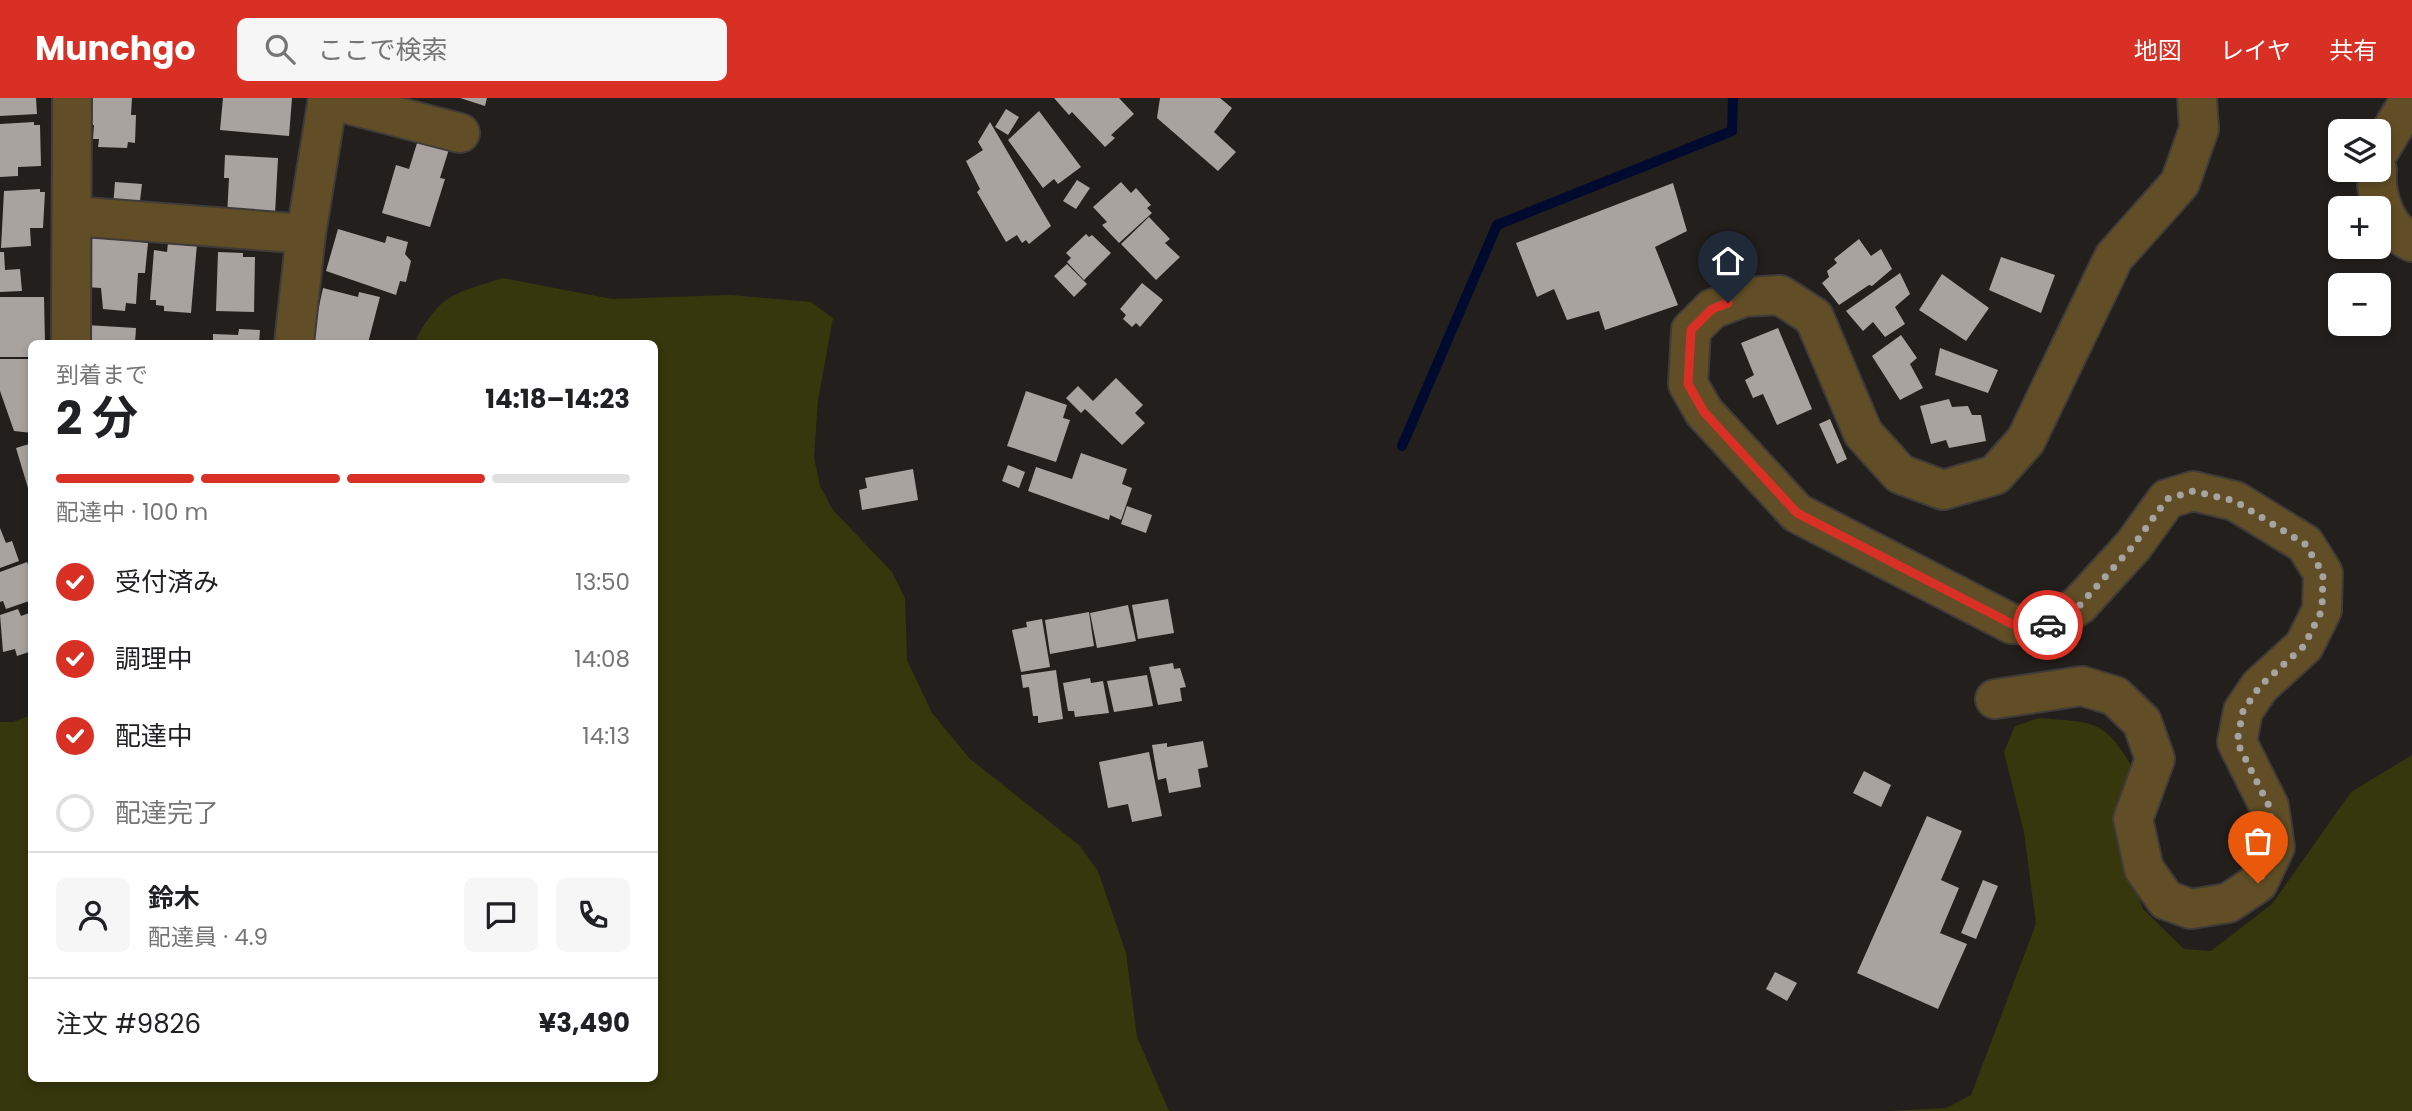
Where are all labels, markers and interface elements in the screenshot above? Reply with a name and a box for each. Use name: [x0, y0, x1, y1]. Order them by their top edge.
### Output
search box: [237, 18, 727, 81]
text: Munchgo: [35, 25, 195, 72]
icon: search: [261, 30, 299, 68]
text: ここで検索: [317, 32, 447, 68]
text: 地図: [2134, 34, 2182, 67]
text: レイヤ: [2220, 34, 2291, 67]
text: 共有: [2329, 34, 2377, 67]
map controls: [2328, 119, 2391, 336]
button: layers: [2328, 119, 2391, 182]
button: +: [2328, 196, 2391, 259]
pin: [1698, 231, 1758, 303]
icon: home: [1709, 242, 1747, 280]
button: −: [2328, 273, 2391, 336]
text: 到着まで: [56, 359, 148, 391]
text: 14:18–14:23: [485, 381, 630, 417]
text: 2 分: [56, 386, 138, 450]
text: 配達中 · 100 m: [56, 496, 208, 528]
icon: check: [56, 563, 94, 601]
text: 受付済み: [115, 564, 219, 600]
text: 13:50: [575, 566, 630, 598]
courier: [2013, 590, 2083, 660]
icon: car: [2029, 606, 2067, 644]
icon: check: [56, 640, 94, 678]
text: 調理中: [115, 641, 193, 677]
text: 14:08: [574, 643, 630, 675]
icon: check: [56, 717, 94, 755]
text: 配達中: [115, 718, 193, 754]
text: 14:13: [582, 720, 630, 752]
text: 配達完了: [115, 795, 219, 831]
pin: [2228, 811, 2288, 883]
icon: bag: [2239, 822, 2277, 860]
button: person: [56, 878, 130, 952]
button: chat: [464, 878, 538, 952]
button: phone: [556, 878, 630, 952]
text: 鈴木: [148, 880, 200, 916]
text: 配達員 · 4.9: [148, 921, 268, 953]
text: ¥3,490: [539, 1005, 630, 1041]
text: 注文 #9826: [56, 1006, 201, 1042]

